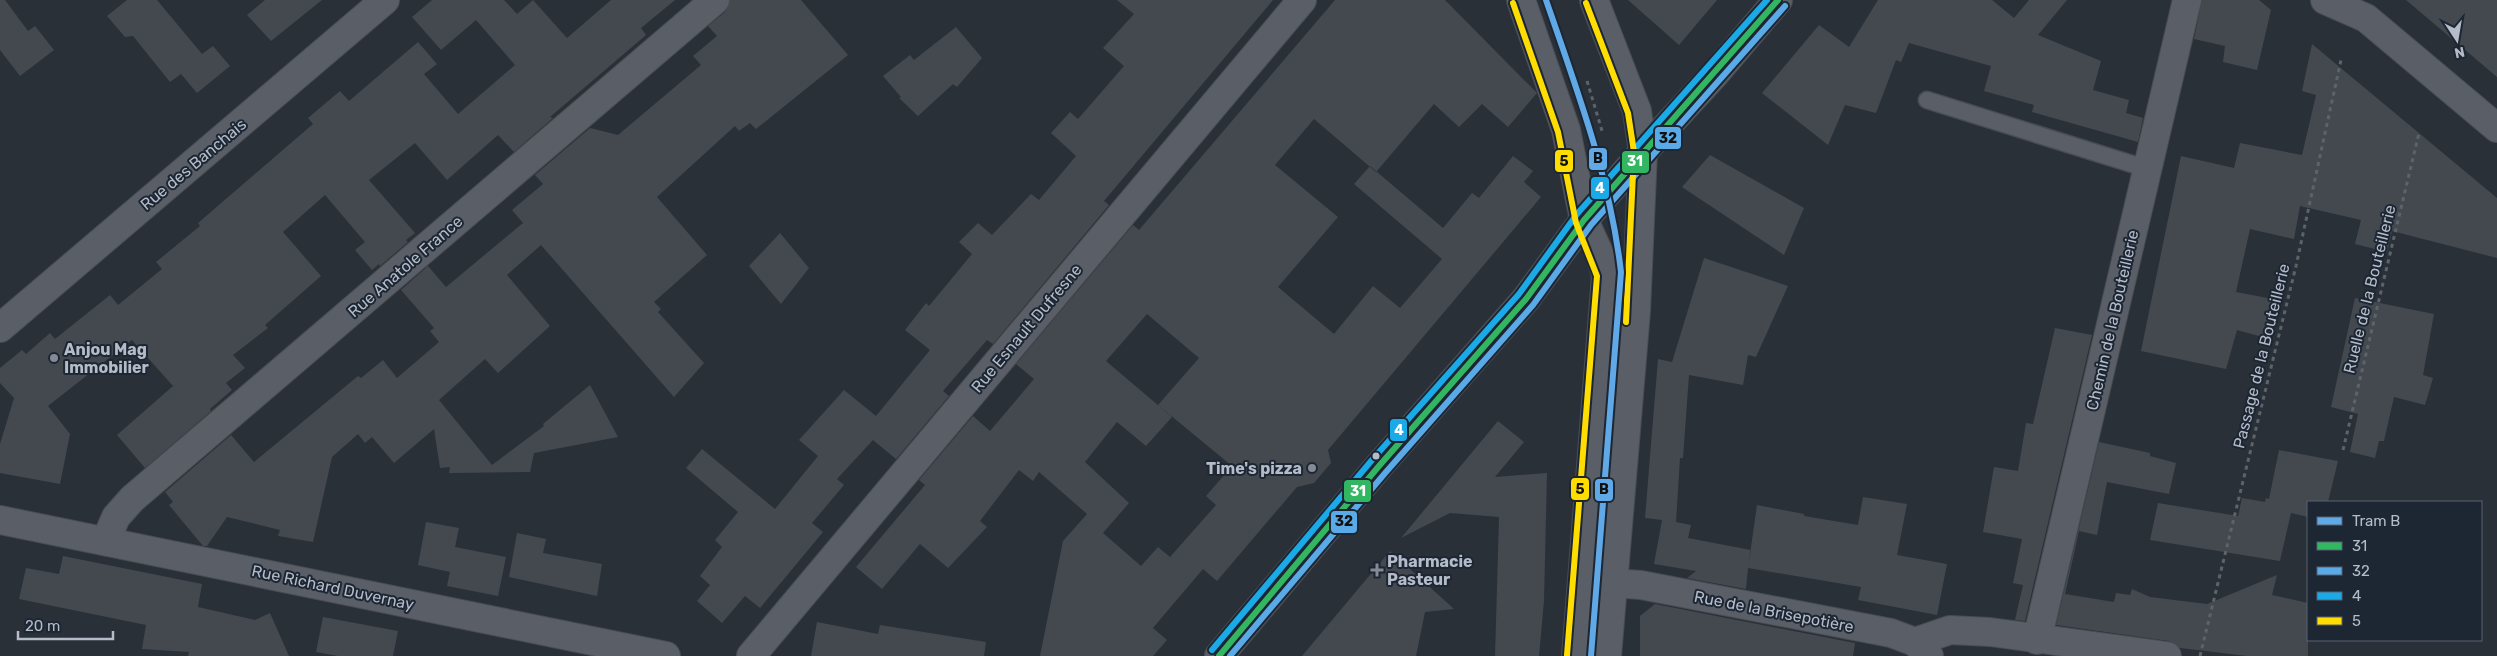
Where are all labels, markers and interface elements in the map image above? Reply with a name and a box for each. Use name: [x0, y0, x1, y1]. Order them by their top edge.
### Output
north arrow: [2432, 15, 2482, 65]
text: N: [2453, 43, 2466, 62]
street label: Rue des Banchais: [137, 115, 250, 214]
line badge: 32: [1654, 126, 1682, 150]
text: 32: [1659, 130, 1677, 147]
line badge: B: [1588, 147, 1608, 171]
line badge: 5: [1554, 149, 1574, 173]
text: B: [1593, 150, 1603, 167]
line badge: 31: [1621, 150, 1650, 174]
text: 5: [1559, 153, 1569, 170]
text: 31: [1627, 153, 1643, 170]
line badge: 4: [1590, 176, 1610, 200]
text: 4: [1595, 180, 1605, 197]
street label: Ruelle de la Bouteillerie: [2339, 203, 2400, 375]
street label: Rue Anatole France: [344, 212, 466, 321]
street label: Chemin de la Bouteillerie: [2082, 228, 2142, 412]
street label: Rue Esnault Dufresne: [967, 260, 1086, 396]
street label: Passage de la Bouteillerie: [2229, 262, 2294, 451]
place label: Anjou Mag Immobilier: [64, 340, 150, 377]
marker: Anjou Mag Immobilier: [48, 352, 60, 364]
line badge: 4: [1389, 418, 1408, 442]
text: 4: [1394, 422, 1404, 439]
unlabelled marker: [1371, 451, 1381, 461]
place label: Time's pizza: [1206, 459, 1302, 478]
marker: Time's pizza: [1306, 462, 1318, 474]
line badge: 5: [1570, 477, 1590, 501]
line badge: B: [1594, 478, 1614, 502]
line badge: 31: [1343, 479, 1372, 503]
text: 5: [1575, 481, 1585, 498]
text: B: [1599, 481, 1609, 498]
text: 31: [1350, 483, 1366, 500]
legend: [2307, 501, 2482, 641]
line badge: 32: [1330, 510, 1358, 534]
text: Tram B: [2352, 512, 2400, 530]
text: 32: [1335, 513, 1353, 530]
text: 31: [2352, 537, 2367, 555]
place label: Pharmacie Pasteur: [1387, 552, 1473, 589]
street label: Rue Richard Duvernay: [250, 561, 416, 614]
text: 32: [2352, 562, 2370, 580]
marker: Pharmacie Pasteur: [1371, 564, 1383, 576]
street label: Rue de la Brisepotière: [1692, 587, 1855, 636]
text: 4: [2352, 587, 2361, 605]
scale bar: [18, 608, 112, 640]
text: 5: [2352, 612, 2361, 630]
text: 20 m: [25, 617, 60, 635]

